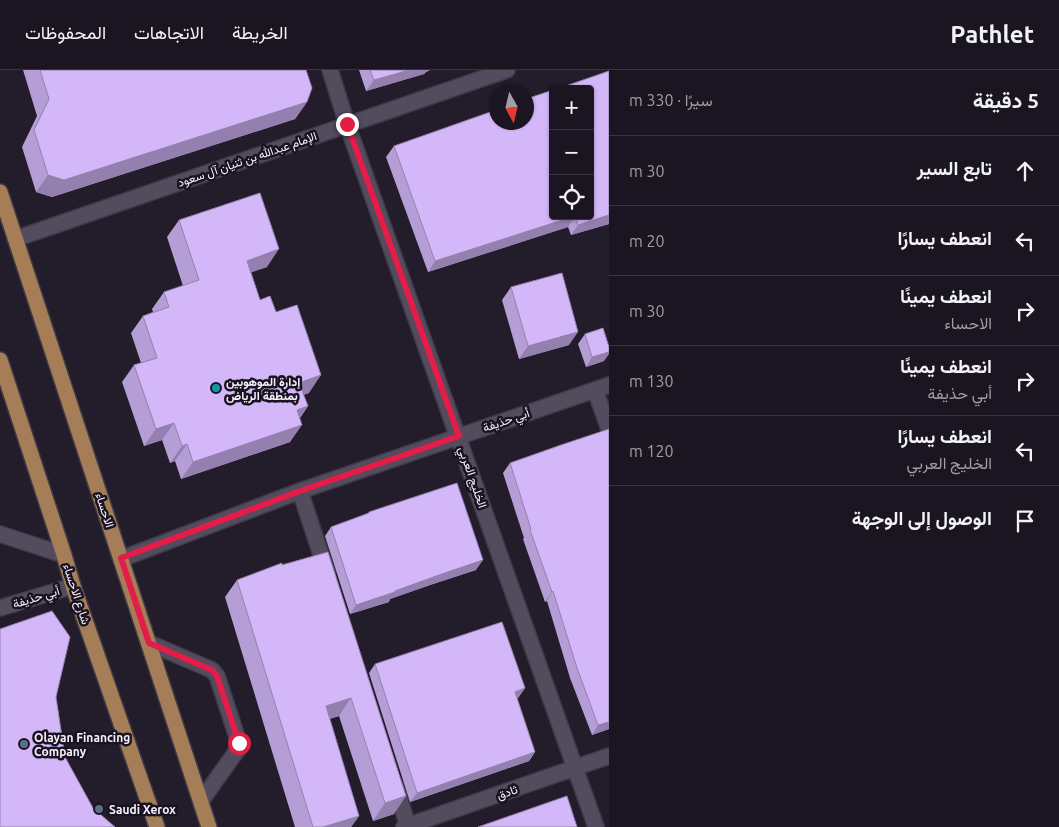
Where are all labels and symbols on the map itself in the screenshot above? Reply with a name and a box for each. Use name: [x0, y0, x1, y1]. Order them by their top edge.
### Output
north arrow: [489, 85, 534, 130]
route end: [336, 113, 359, 136]
street label: الإمام عبدالله بن ثنيان آل سعود: [176, 129, 319, 191]
place label: إدارة الموهوبين بمنطقة الرياض: [226, 375, 300, 404]
marker: إدارة الموهوبين بمنطقة الرياض: [210, 382, 222, 394]
street label: أبي حذيفة: [481, 406, 532, 438]
street label: الخليج العربي: [453, 445, 490, 511]
street label: الاحساء: [93, 491, 117, 529]
street label: شارع الاحساء: [58, 562, 93, 627]
street label: أبي حذيفة: [11, 584, 62, 614]
place label: Olayan Financing Company: [34, 731, 130, 758]
route start: [228, 732, 251, 755]
marker: Olayan Financing Company: [18, 738, 30, 750]
street label: ثادق: [495, 782, 519, 803]
marker: Saudi Xerox: [93, 803, 105, 815]
place label: Saudi Xerox: [109, 803, 176, 816]

